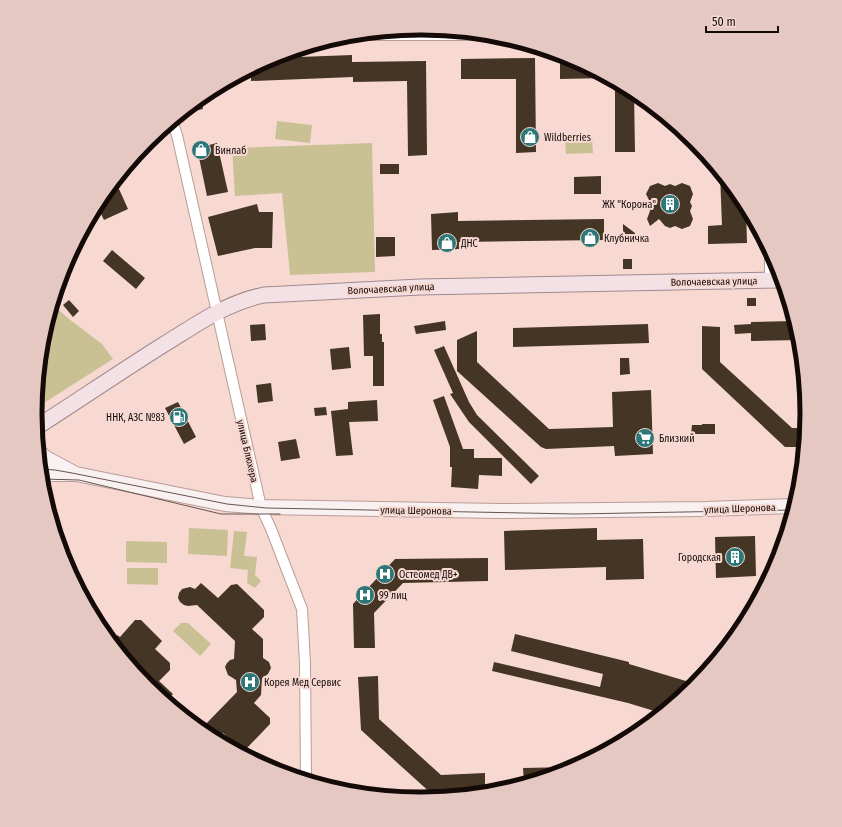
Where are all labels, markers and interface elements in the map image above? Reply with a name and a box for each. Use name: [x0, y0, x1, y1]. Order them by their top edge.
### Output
scale bar: [706, 8, 778, 34]
text: 50 m: [712, 15, 736, 29]
shop icon: Wildberries: [519, 126, 541, 148]
place label: Wildberries: [544, 132, 591, 144]
shop icon: Винлаб: [190, 139, 212, 161]
place label: Винлаб: [215, 145, 246, 157]
building icon: ЖК "Корона": [659, 193, 681, 215]
place label: ЖК "Корона": [602, 199, 656, 211]
shop icon: Клубничка: [579, 227, 601, 249]
shop icon: ДНС: [436, 232, 458, 254]
place label: Клубничка: [604, 233, 649, 245]
place label: ДНС: [460, 238, 478, 250]
street label: Волочаевская улица: [670, 275, 758, 289]
street label: Волочаевская улица: [347, 281, 435, 297]
fuel station icon: ННК, АЗС №83: [168, 406, 190, 428]
place label: ННК, АЗС №83: [106, 412, 165, 424]
street label: улица Блюхера: [234, 419, 260, 484]
supermarket icon: Близкий: [634, 427, 656, 449]
place label: Близкий: [659, 433, 695, 445]
street label: улица Шеронова: [704, 502, 776, 516]
street label: улица Шеронова: [380, 504, 452, 518]
building icon: Городская: [724, 546, 746, 568]
place label: Городская: [678, 552, 721, 564]
hospital icon: Остеомед ДВ+: [374, 563, 396, 585]
place label: Остеомед ДВ+: [399, 569, 458, 581]
hospital icon: 99 лиц: [354, 584, 376, 606]
place label: 99 лиц: [379, 590, 408, 602]
hospital icon: Корея Мед Сервис: [239, 671, 261, 693]
place label: Корея Мед Сервис: [264, 677, 342, 689]

